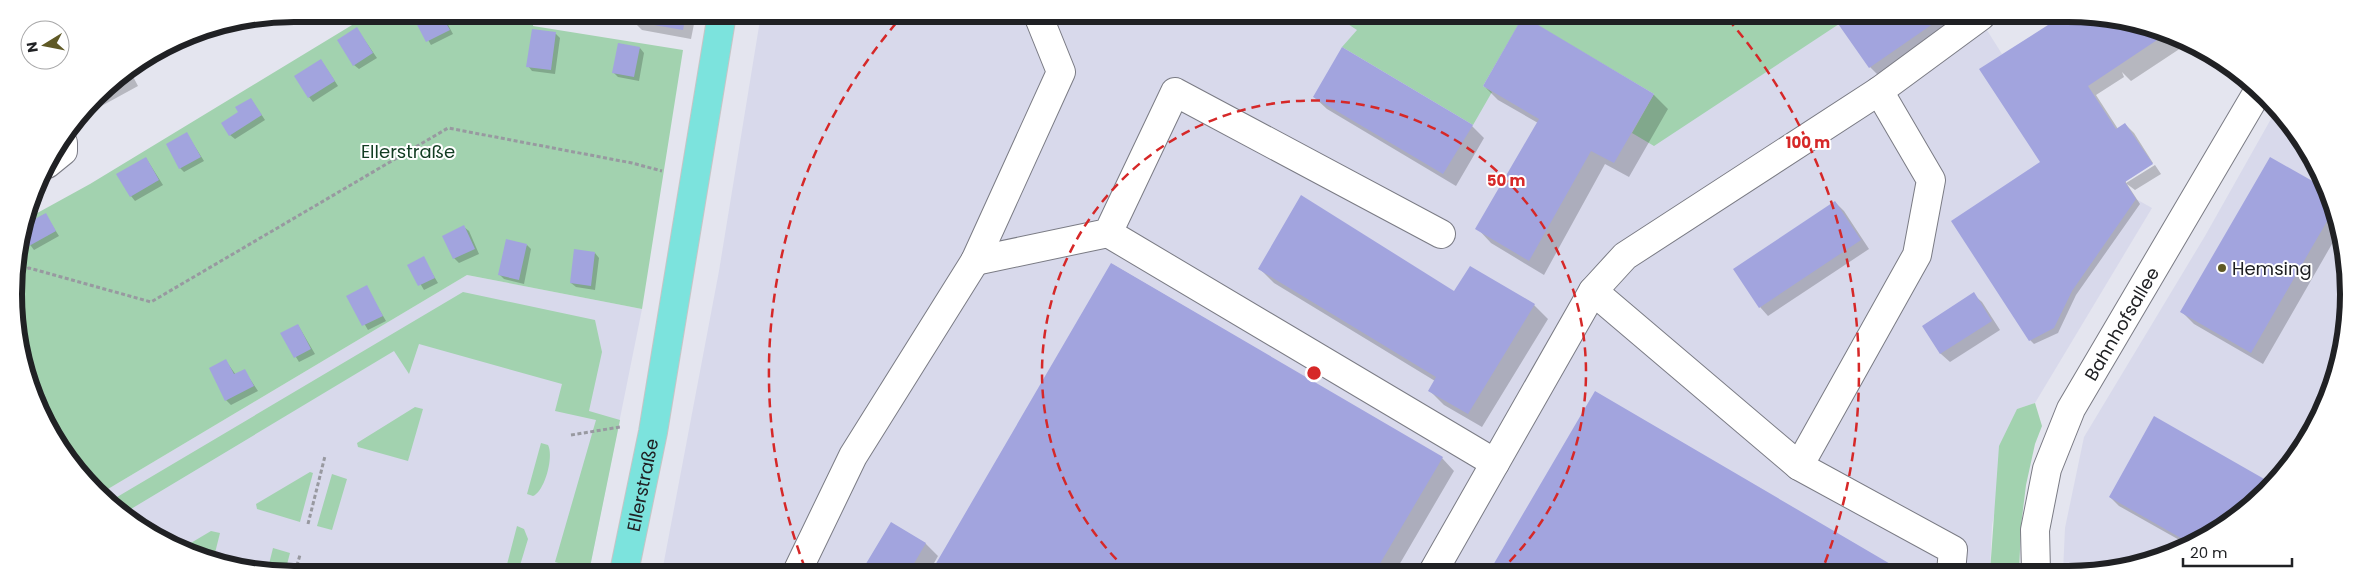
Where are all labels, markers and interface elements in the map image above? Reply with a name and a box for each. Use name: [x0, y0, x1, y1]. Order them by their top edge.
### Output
north arrow: [20, 20, 70, 70]
text: N: [21, 40, 43, 54]
text: 100 m: [1786, 132, 1830, 153]
park label: Ellerstraße: [361, 139, 455, 164]
text: 50 m: [1487, 170, 1525, 191]
place label: Hemsing: [2232, 256, 2312, 281]
street label: Bahnhofsallee: [2078, 262, 2165, 385]
marker: Hemsing: [2216, 262, 2228, 274]
centre of rings: [1305, 364, 1323, 382]
street label: Ellerstraße: [620, 436, 664, 534]
scale bar: [2183, 536, 2292, 568]
text: 20 m: [2190, 542, 2228, 563]

